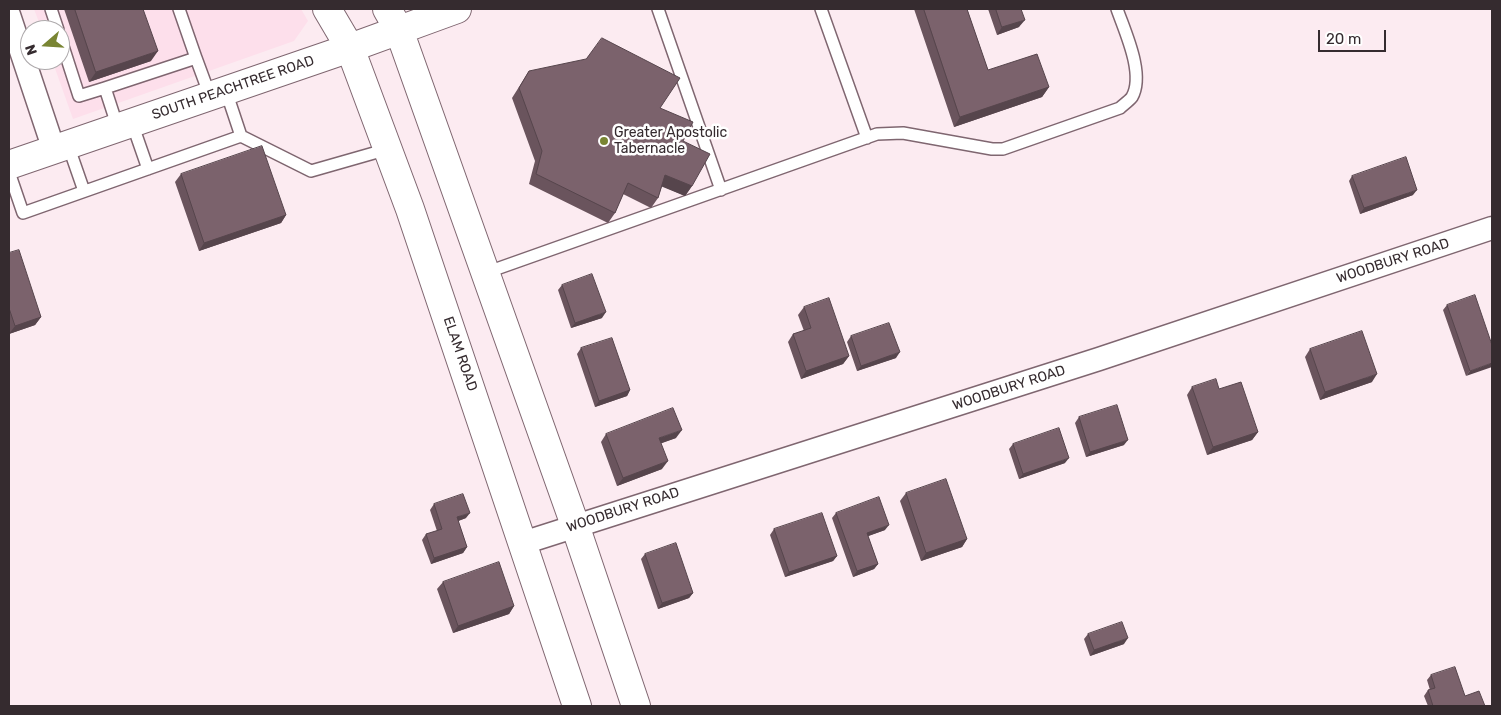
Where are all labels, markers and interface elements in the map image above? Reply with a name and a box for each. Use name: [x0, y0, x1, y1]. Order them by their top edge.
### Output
north arrow: [20, 20, 70, 70]
scale bar: [1321, 20, 1388, 52]
text: 20 m: [1326, 30, 1361, 48]
text: N: [22, 42, 41, 57]
street label: SOUTH PEACHTREE ROAD: [150, 52, 316, 124]
place label: Greater Apostolic Tabernacle: [614, 125, 727, 158]
marker: Greater Apostolic Tabernacle: [598, 135, 610, 147]
street label: WOODBURY ROAD: [1334, 235, 1452, 287]
street label: ELAM ROAD: [439, 314, 481, 394]
street label: WOODBURY ROAD: [950, 362, 1068, 414]
street label: WOODBURY ROAD: [564, 484, 682, 536]

